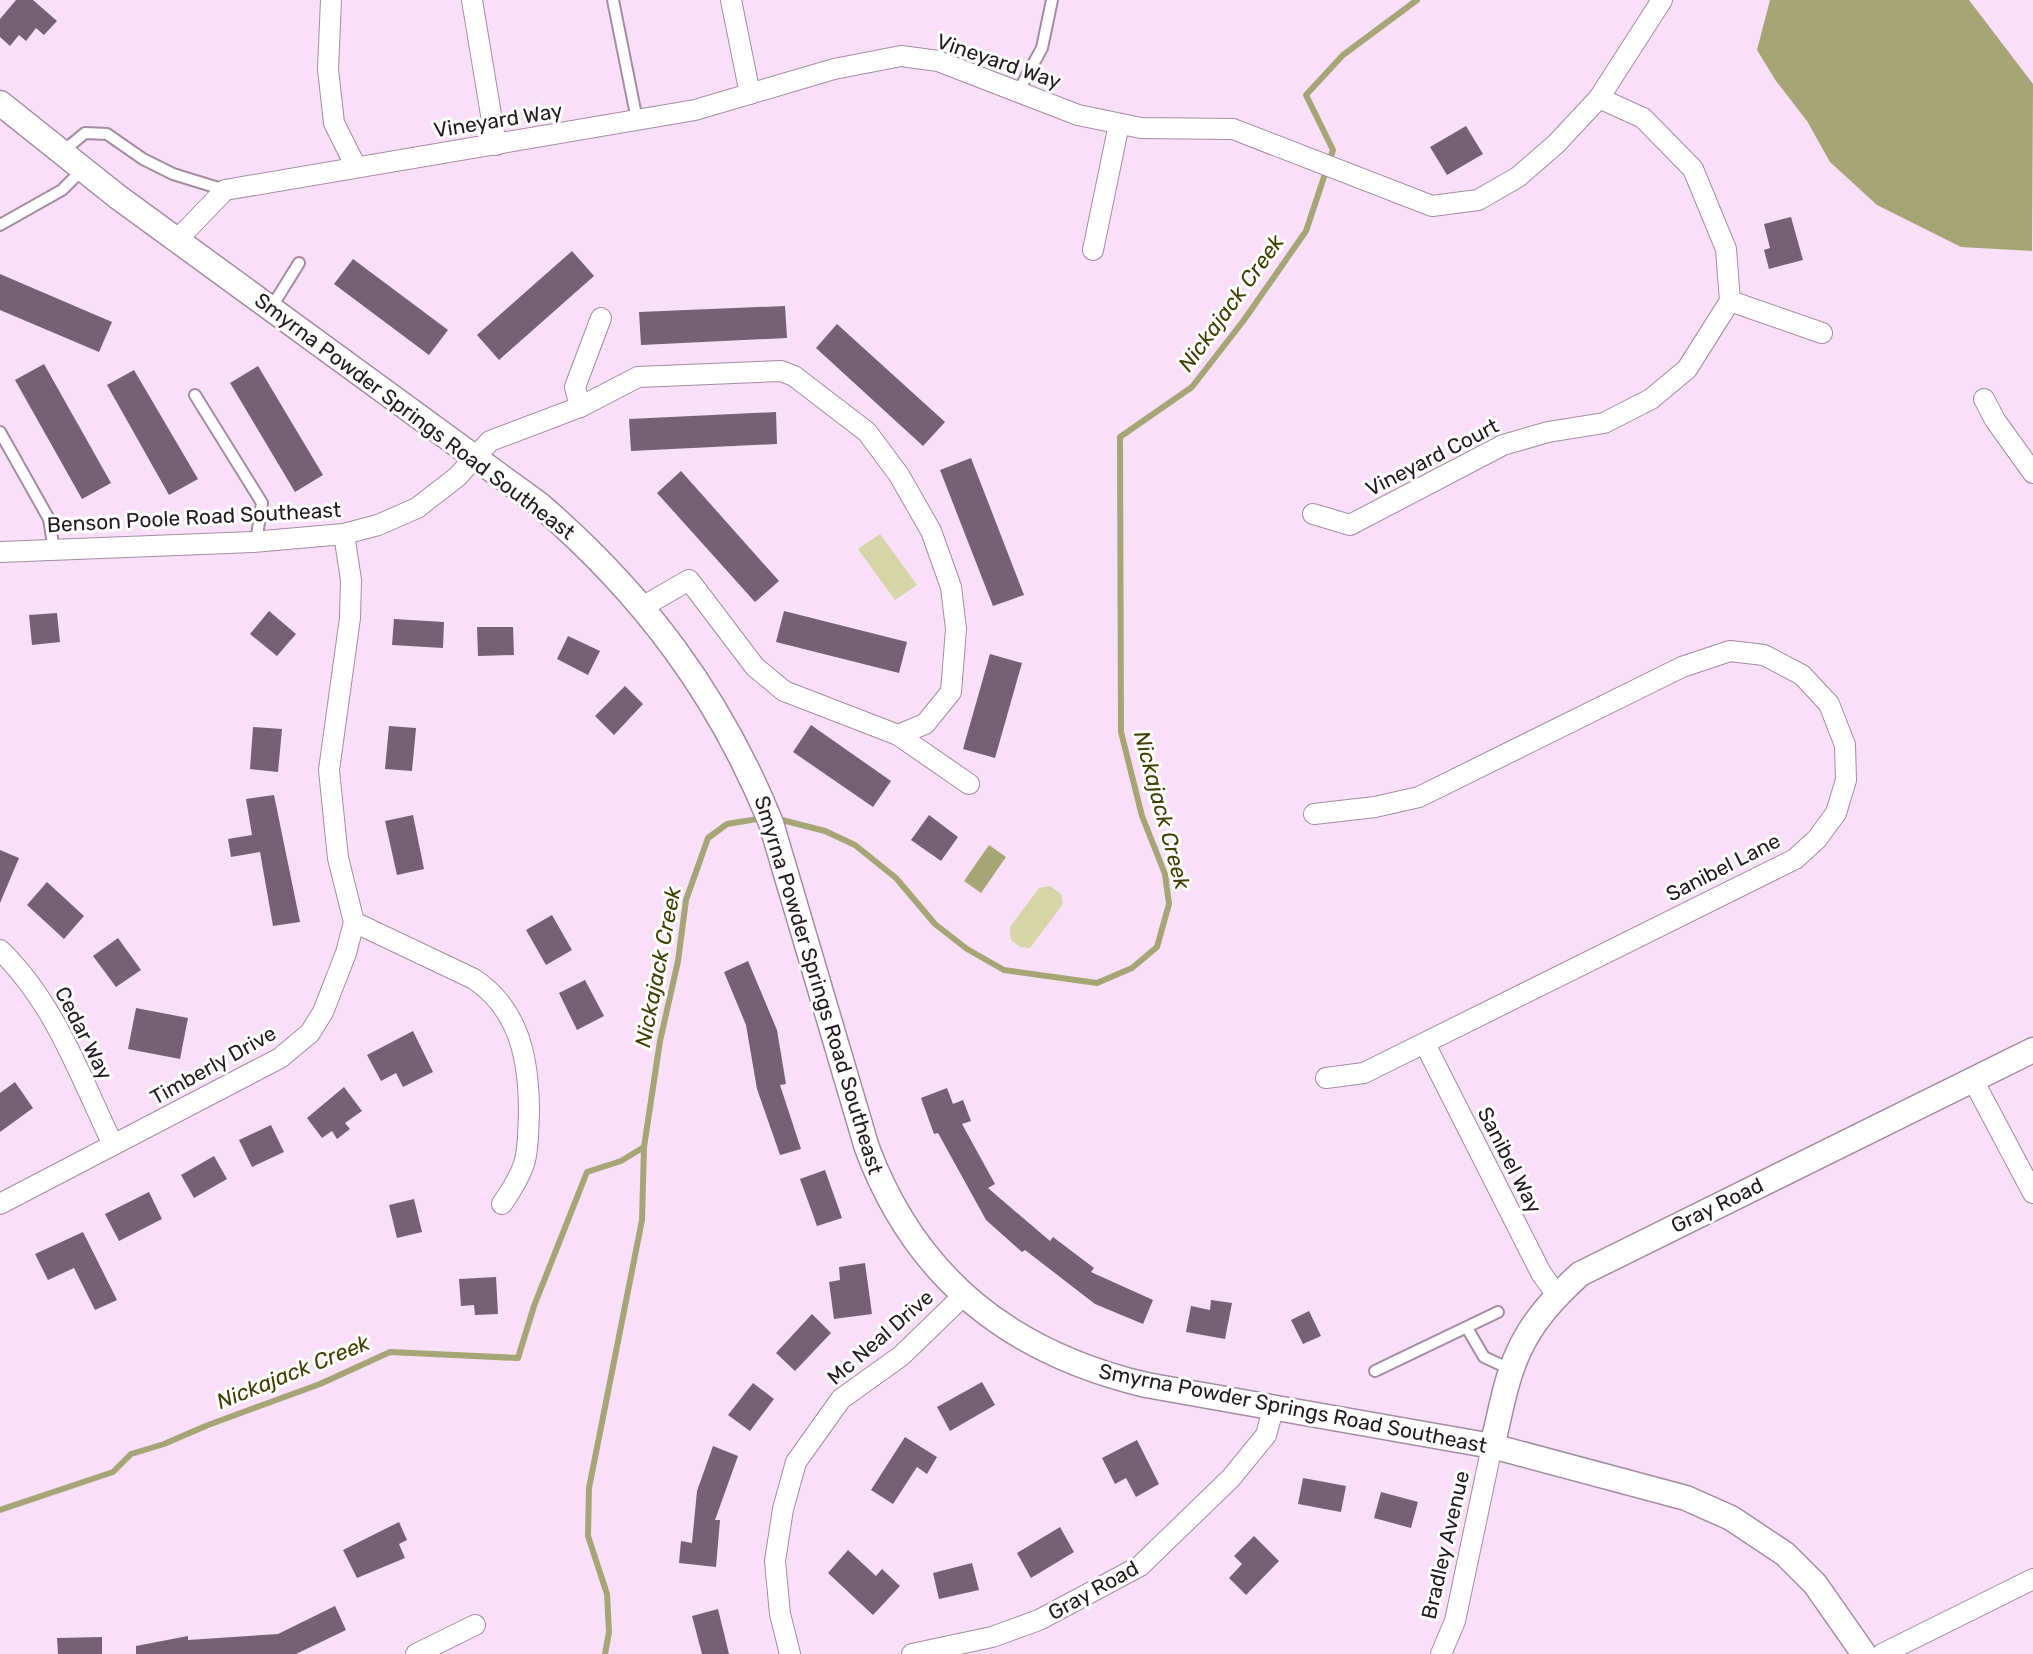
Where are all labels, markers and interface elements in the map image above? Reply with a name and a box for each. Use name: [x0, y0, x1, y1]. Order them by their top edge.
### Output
street label: Vineyard Way: [933, 28, 1065, 94]
street label: Vineyard Way: [432, 97, 565, 143]
water label: Nickajack Creek: [1172, 229, 1290, 377]
street label: Smyrna Powder Springs Road Southeast: [250, 287, 580, 545]
street label: Vineyard Court: [1361, 413, 1503, 501]
street label: Benson Poole Road Southeast: [46, 497, 342, 537]
water label: Nickajack Creek: [1128, 728, 1196, 893]
street label: Smyrna Powder Springs Road Southeast: [749, 793, 889, 1177]
street label: Sanibel Lane: [1662, 828, 1784, 906]
water label: Nickajack Creek: [629, 884, 687, 1050]
street label: Cedar Way: [50, 982, 118, 1084]
street label: Timberly Drive: [146, 1020, 280, 1110]
street label: Sanibel Way: [1473, 1103, 1548, 1218]
street label: Gray Road: [1667, 1172, 1767, 1238]
street label: Mc Neal Drive: [822, 1284, 938, 1390]
water label: Nickajack Creek: [212, 1329, 374, 1415]
street label: Smyrna Powder Springs Road Southeast: [1097, 1358, 1489, 1458]
street label: Bradley Avenue: [1416, 1468, 1474, 1622]
street label: Gray Road: [1043, 1555, 1143, 1625]

